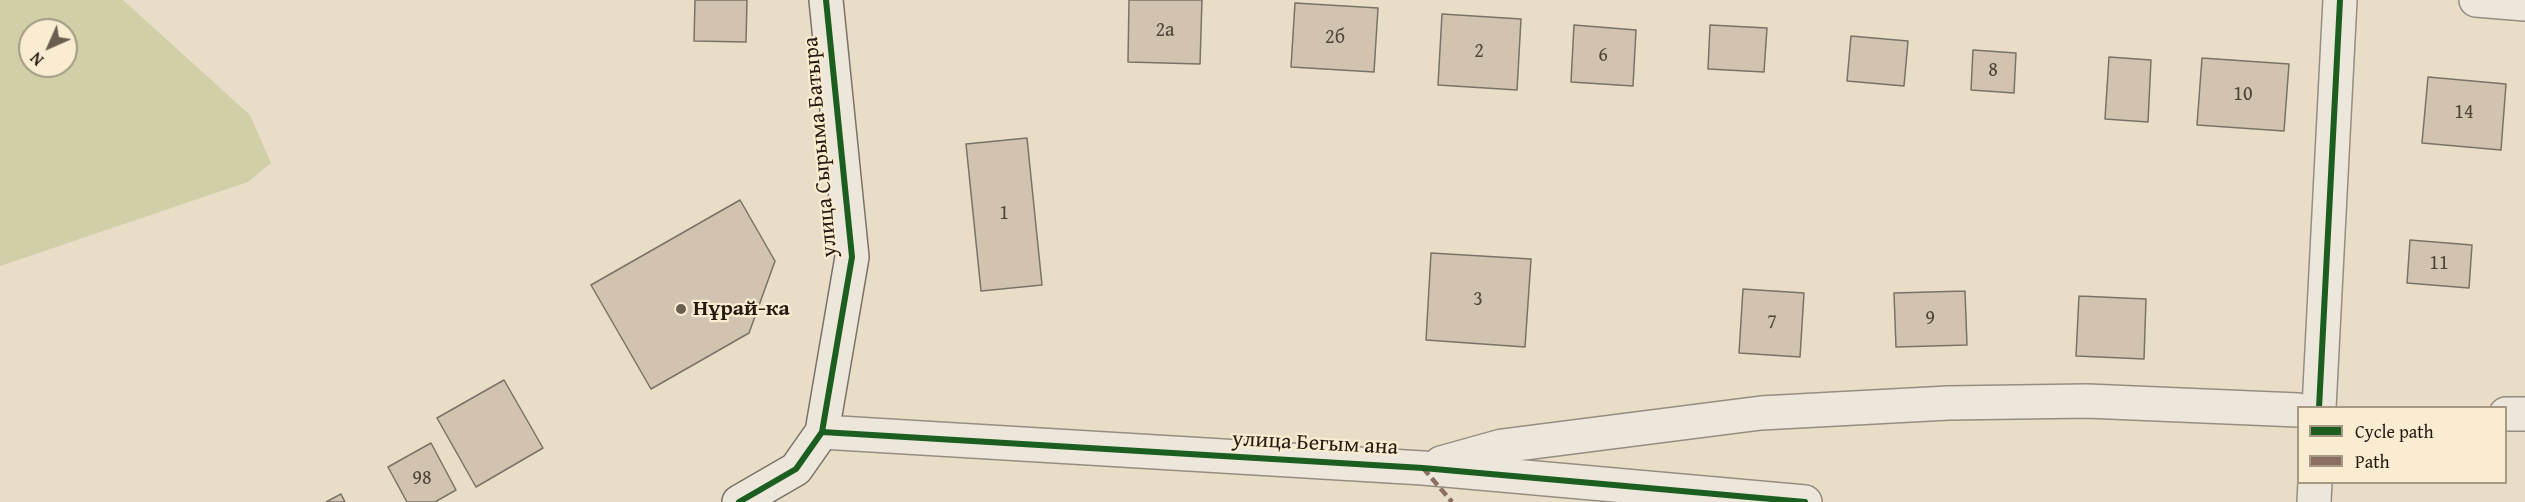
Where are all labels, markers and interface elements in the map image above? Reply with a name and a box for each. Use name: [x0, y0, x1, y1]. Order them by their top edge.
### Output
north arrow: [18, 18, 78, 78]
house number: 2а: [1155, 19, 1175, 43]
house number: 2б: [1325, 26, 1345, 50]
street label: улица Сырыма Батыра: [798, 36, 844, 258]
house number: 2: [1474, 40, 1484, 64]
house number: 6: [1598, 44, 1608, 68]
text: N: [24, 47, 49, 72]
house number: 8: [1988, 59, 1998, 83]
house number: 10: [2233, 83, 2253, 107]
house number: 14: [2454, 101, 2474, 125]
house number: 1: [999, 202, 1009, 226]
house number: 11: [2429, 252, 2449, 276]
house number: 3: [1473, 288, 1483, 312]
place label: Нұрай-ка: [693, 296, 790, 322]
marker: Нұрай-ка: [674, 302, 688, 316]
house number: 9: [1925, 307, 1935, 331]
house number: 7: [1767, 311, 1777, 335]
legend: [2297, 406, 2507, 484]
text: Cycle path: [2355, 418, 2434, 445]
street label: улица Бегым ана: [1231, 426, 1399, 462]
text: Path: [2355, 448, 2390, 475]
house number: 98: [412, 467, 432, 491]

